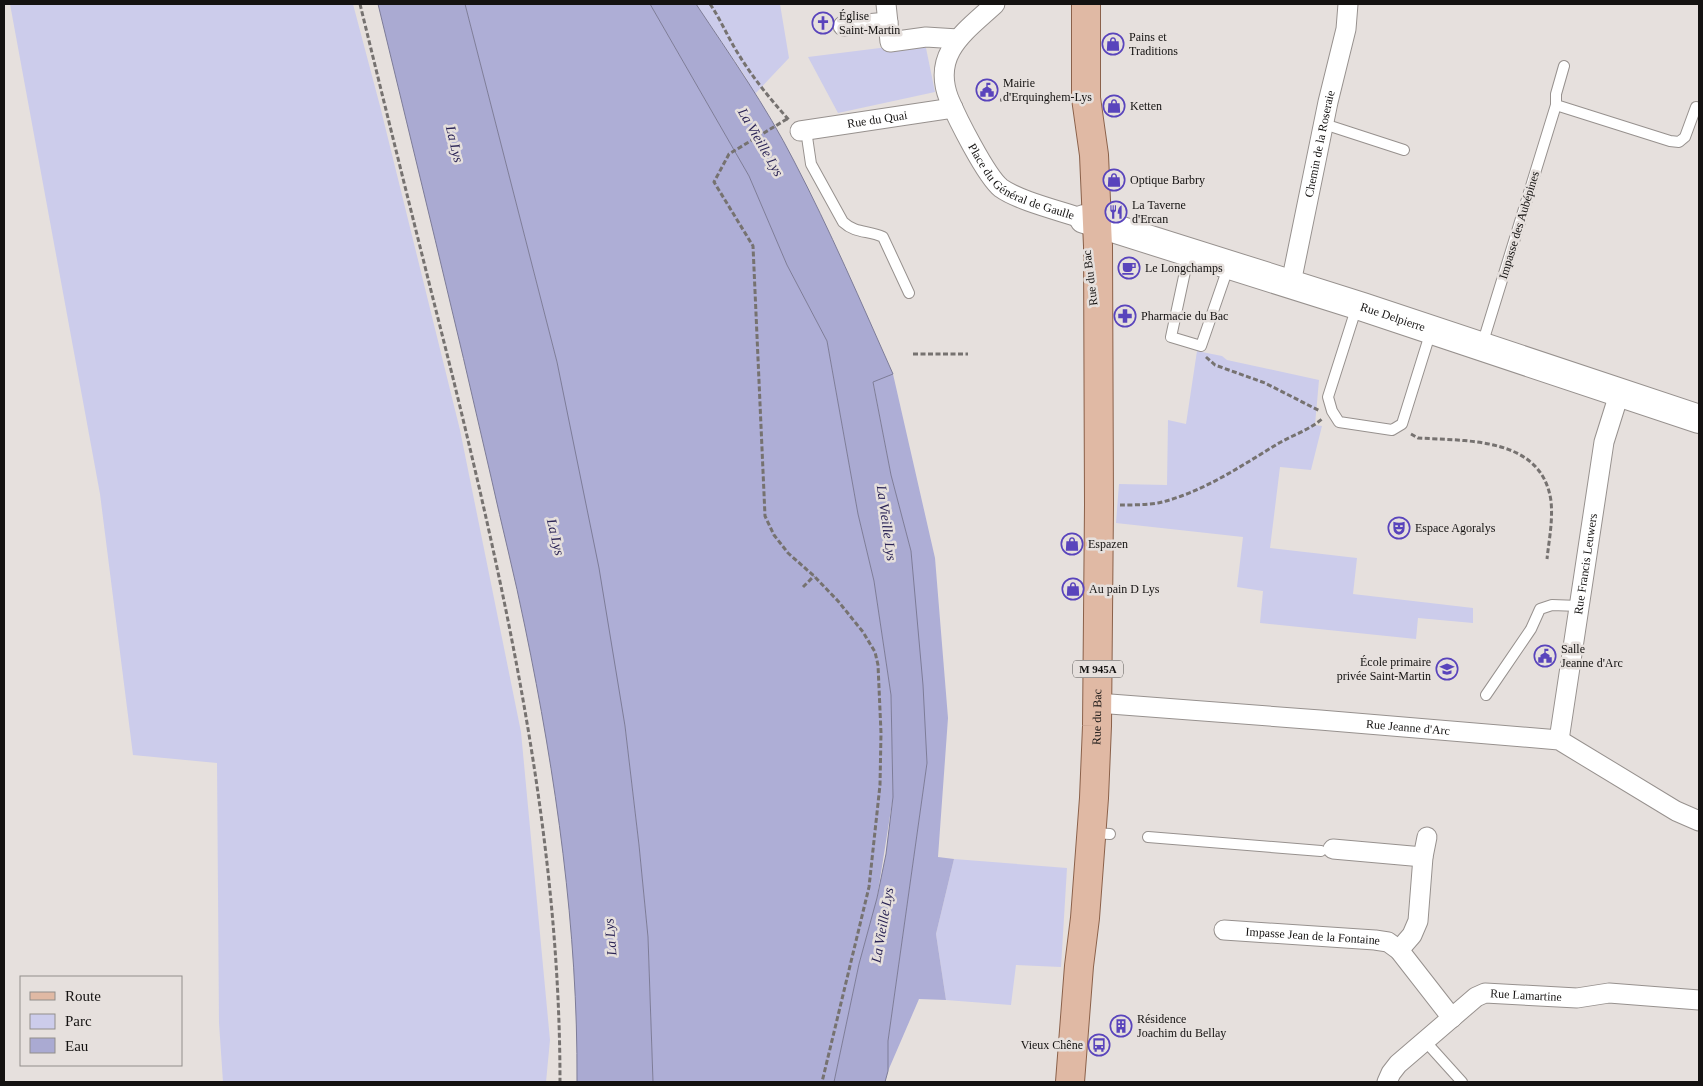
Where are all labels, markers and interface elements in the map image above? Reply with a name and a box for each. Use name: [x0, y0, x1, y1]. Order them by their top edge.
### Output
place label: Église Saint-Martin: [839, 9, 900, 37]
church icon: Église Saint-Martin: [811, 11, 835, 35]
place label: Pains et Traditions: [1129, 30, 1178, 58]
shop icon: Pains et Traditions: [1101, 32, 1125, 56]
place label: Mairie d'Erquinghem-Lys: [1003, 76, 1092, 104]
public building icon: Mairie d'Erquinghem-Lys: [975, 78, 999, 102]
street label: Chemin de la Roseraie: [1302, 89, 1338, 199]
shop icon: Ketten: [1102, 94, 1126, 118]
place label: Ketten: [1130, 99, 1162, 113]
water label: La Vieille Lys: [734, 105, 786, 180]
street label: Rue du Quai: [846, 108, 909, 131]
water label: La Lys: [442, 123, 466, 165]
street label: Place du Général de Gaulle: [965, 141, 1076, 222]
shop icon: Optique Barbry: [1102, 168, 1126, 192]
street label: Impasse des Aubépines: [1496, 169, 1542, 281]
place label: Optique Barbry: [1130, 173, 1205, 187]
place label: La Taverne d'Ercan: [1132, 198, 1186, 226]
restaurant icon: La Taverne d'Ercan: [1104, 200, 1128, 224]
street label: Rue du Bac: [1080, 249, 1100, 307]
cafe icon: Le Longchamps: [1117, 256, 1141, 280]
place label: Le Longchamps: [1145, 261, 1223, 275]
street label: Rue Delpierre: [1359, 300, 1427, 334]
pharmacy icon: Pharmacie du Bac: [1113, 304, 1137, 328]
place label: Pharmacie du Bac: [1141, 309, 1228, 323]
water label: La Vieille Lys: [874, 483, 899, 562]
street label: Rue Francis Leuwers: [1571, 512, 1600, 615]
water label: La Lys: [543, 516, 567, 558]
theatre icon: Espace Agoralys: [1387, 516, 1411, 540]
place label: Espace Agoralys: [1415, 521, 1496, 535]
shop icon: Espazen: [1060, 532, 1084, 556]
place label: Espazen: [1088, 537, 1128, 551]
shop icon: Au pain D Lys: [1061, 577, 1085, 601]
place label: Au pain D Lys: [1089, 582, 1160, 596]
place label: Salle Jeanne d'Arc: [1561, 642, 1623, 670]
public building icon: Salle Jeanne d'Arc: [1533, 644, 1557, 668]
place label: École primaire privée Saint-Martin: [1337, 655, 1431, 683]
school or university icon: École primaire privée Saint-Martin: [1435, 657, 1459, 681]
road number: M 945A: [1073, 661, 1123, 678]
street label: Rue du Bac: [1089, 689, 1104, 745]
street label: Rue Jeanne d'Arc: [1366, 717, 1451, 738]
water label: La Vieille Lys: [868, 886, 897, 965]
water label: La Lys: [601, 917, 620, 957]
street label: Impasse Jean de la Fontaine: [1245, 924, 1381, 948]
legend: [20, 976, 182, 1066]
street label: Rue Lamartine: [1490, 986, 1562, 1004]
text: Route: [65, 988, 101, 1004]
place label: Résidence Joachim du Bellay: [1137, 1012, 1226, 1040]
text: Parc: [65, 1013, 92, 1029]
building icon: Résidence Joachim du Bellay: [1109, 1014, 1133, 1038]
bus stop icon: Vieux Chêne: [1087, 1033, 1111, 1057]
text: Eau: [65, 1038, 89, 1054]
place label: Vieux Chêne: [1021, 1038, 1083, 1052]

